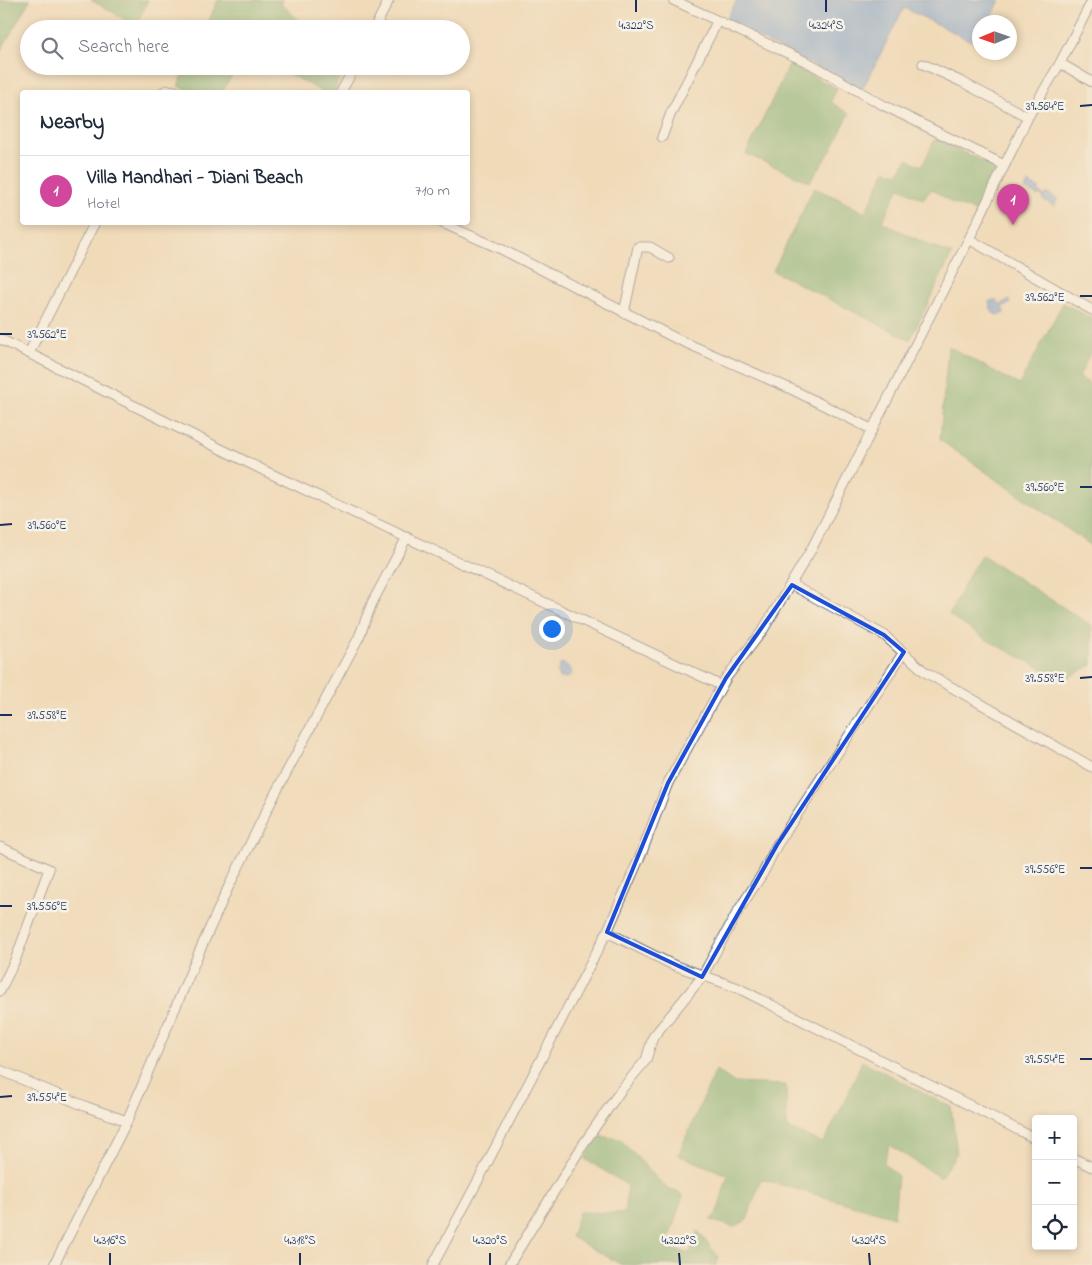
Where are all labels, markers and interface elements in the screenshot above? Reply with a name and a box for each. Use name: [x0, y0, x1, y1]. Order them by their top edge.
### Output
north arrow: [972, 15, 1017, 60]
text: 4.322°S: [618, 17, 654, 35]
text: 4.324°S: [809, 17, 843, 35]
search box: [20, 20, 470, 75]
icon: search: [38, 34, 66, 62]
text: Search here: [78, 34, 169, 61]
text: 39.564°E: [1026, 98, 1064, 116]
text: Nearby: [40, 108, 104, 138]
text: Villa Mandhari - Diani Beach: [87, 165, 303, 192]
text: 1: [53, 179, 59, 203]
text: 710 m: [415, 179, 450, 203]
pin: 1: [997, 184, 1029, 225]
text: Hotel: [87, 192, 120, 216]
text: 39.562°E: [1025, 289, 1065, 307]
text: 39.562°E: [27, 326, 67, 344]
text: 39.560°E: [1026, 479, 1064, 497]
text: 39.560°E: [28, 517, 66, 535]
your location: [539, 616, 565, 642]
text: 39.558°E: [1025, 670, 1065, 688]
text: 39.558°E: [27, 707, 67, 725]
text: 39.556°E: [1025, 861, 1065, 879]
text: 39.556°E: [27, 898, 67, 916]
text: 39.554°E: [1025, 1051, 1065, 1069]
text: 39.554°E: [27, 1089, 67, 1107]
map controls: [1032, 1115, 1077, 1250]
button: +: [1032, 1115, 1077, 1160]
button: −: [1032, 1160, 1077, 1205]
button: locate: [1032, 1205, 1077, 1250]
text: 4.316°S: [94, 1232, 126, 1250]
text: 4.318°S: [284, 1232, 316, 1250]
text: 4.320°S: [473, 1232, 508, 1250]
text: 4.322°S: [661, 1232, 697, 1250]
text: 4.324°S: [852, 1232, 886, 1250]

